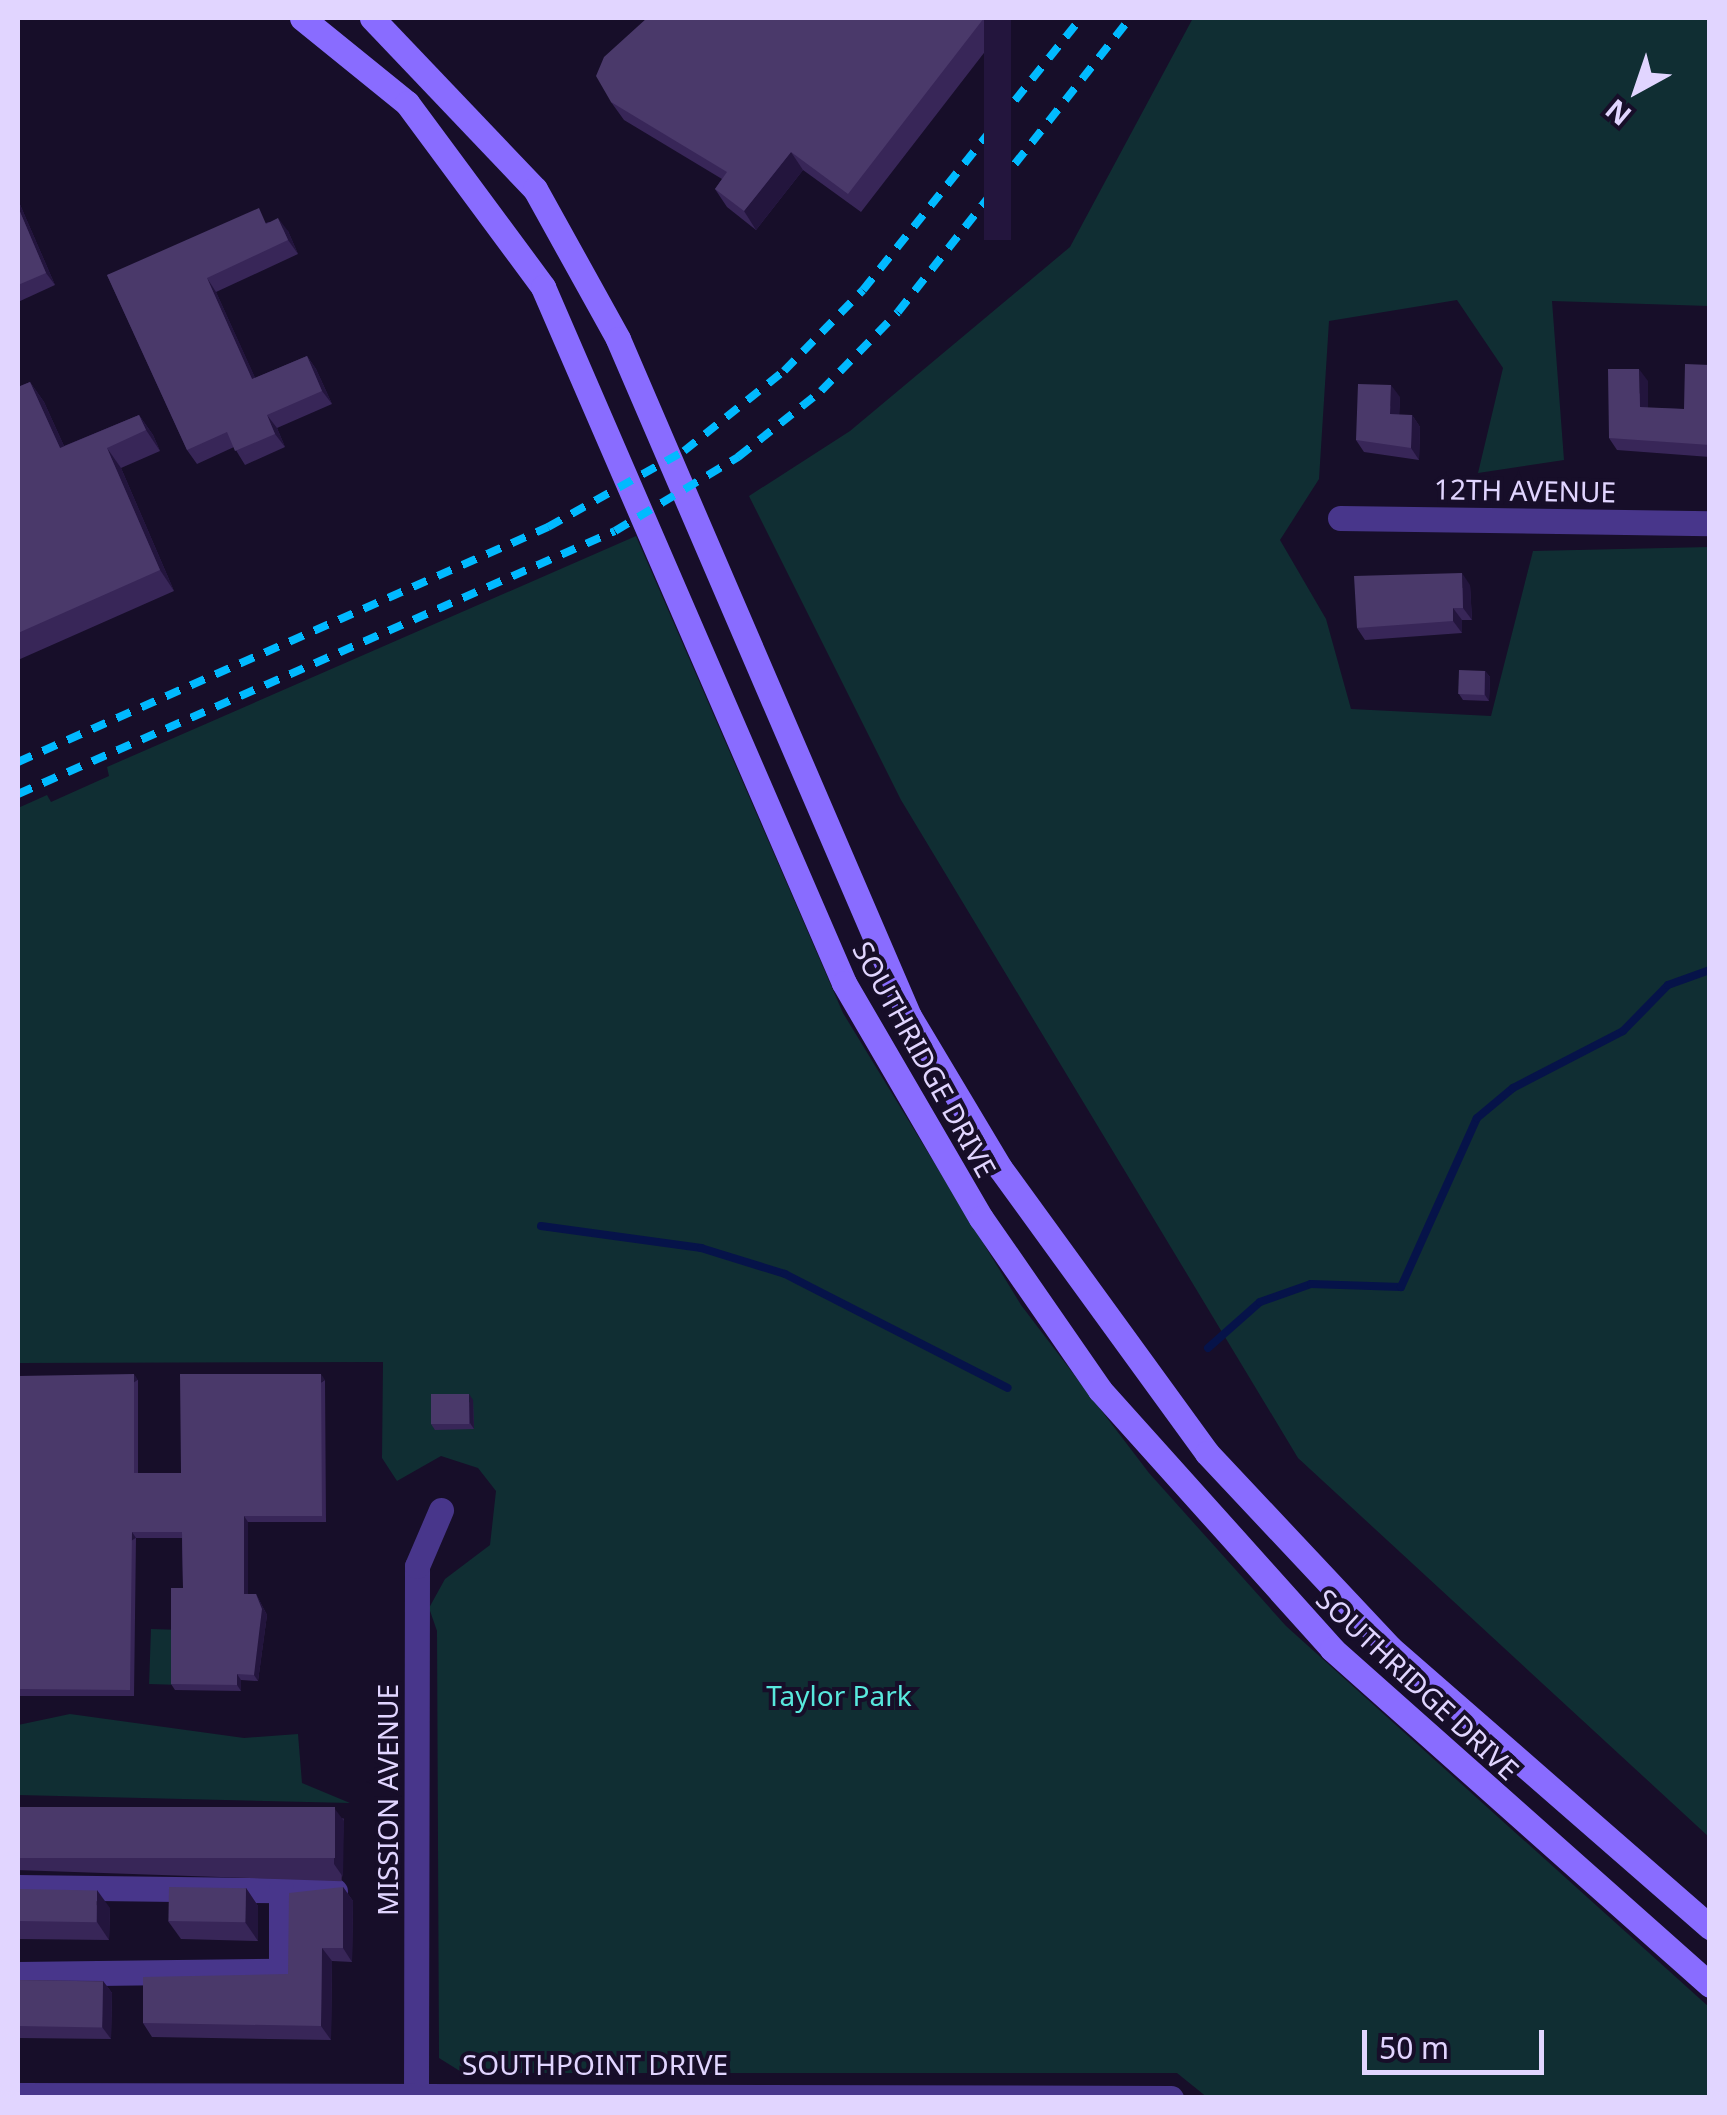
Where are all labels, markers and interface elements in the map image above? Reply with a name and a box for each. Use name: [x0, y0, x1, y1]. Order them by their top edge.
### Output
north arrow: [1587, 40, 1687, 140]
text: N: [1597, 91, 1639, 135]
street label: 12TH AVENUE: [1434, 472, 1616, 508]
street label: SOUTHRIDGE DRIVE: [846, 935, 1004, 1183]
street label: SOUTHRIDGE DRIVE: [1310, 1582, 1526, 1786]
park label: Taylor Park: [766, 1678, 912, 1712]
street label: MISSION AVENUE: [370, 1684, 404, 1916]
scale bar: [1367, 2010, 1550, 2072]
text: 50 m: [1379, 2027, 1449, 2068]
street label: SOUTHPOINT DRIVE: [462, 2047, 728, 2081]

